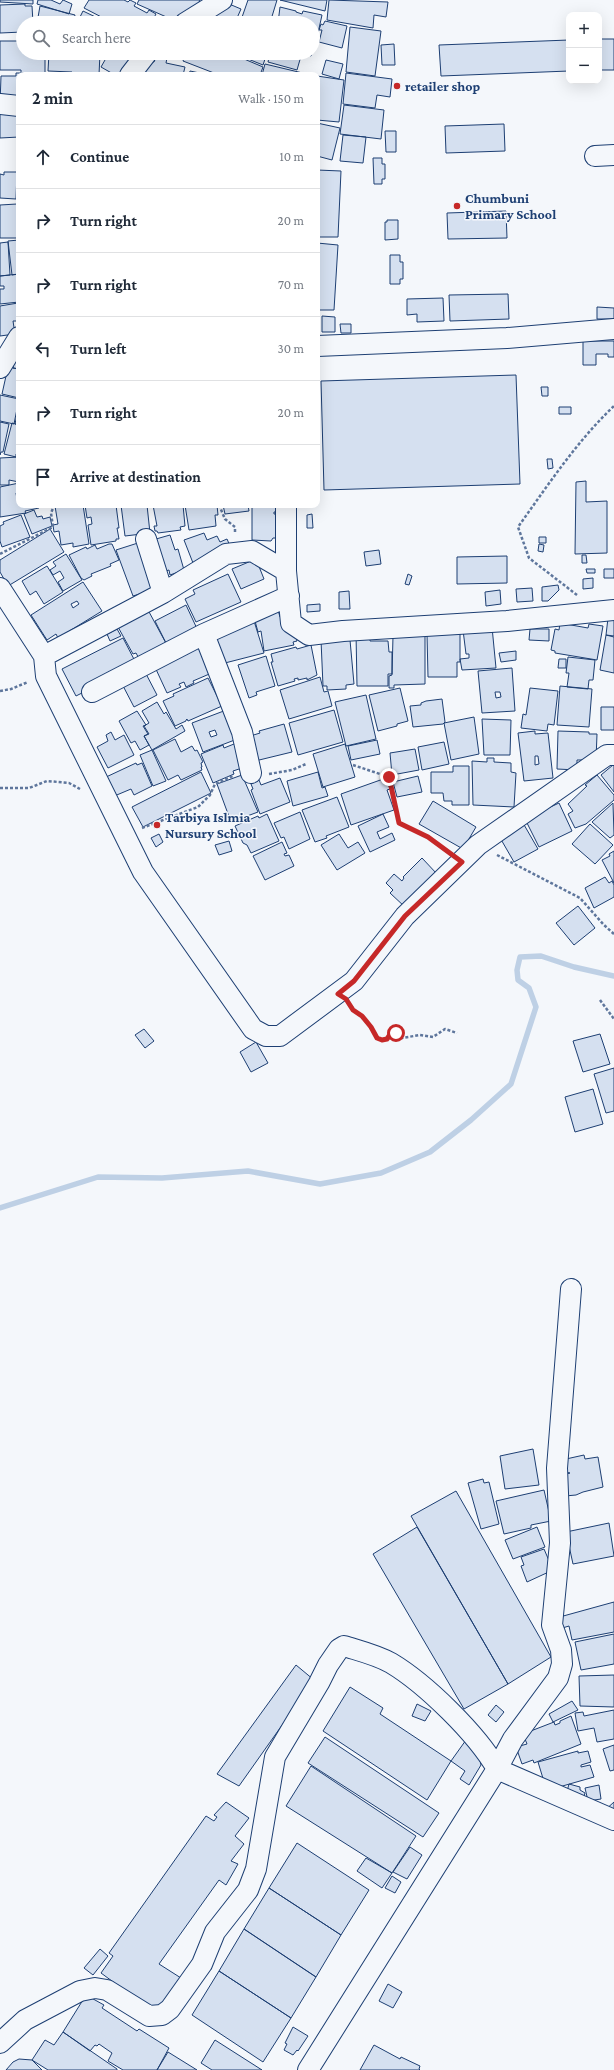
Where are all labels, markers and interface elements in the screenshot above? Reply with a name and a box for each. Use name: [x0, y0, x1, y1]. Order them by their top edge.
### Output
map controls: [566, 12, 602, 84]
button: +: [566, 12, 602, 48]
search box: [16, 16, 320, 60]
icon: search: [30, 27, 52, 49]
text: Search here: [62, 30, 131, 46]
button: −: [566, 48, 602, 84]
place label: retailer shop: [405, 78, 481, 94]
marker: retailer shop: [392, 81, 402, 91]
text: 2 min: [32, 89, 73, 108]
text: Walk · 150 m: [238, 91, 304, 106]
icon: ahead: [32, 146, 54, 168]
text: Continue: [70, 149, 129, 165]
text: 10 m: [279, 149, 304, 164]
place label: Chumbuni Primary School: [465, 190, 556, 222]
marker: Chumbuni Primary School: [452, 201, 462, 211]
icon: right: [32, 210, 54, 232]
text: Turn right: [70, 213, 137, 229]
text: 20 m: [278, 213, 304, 228]
icon: right: [32, 274, 54, 296]
text: Turn right: [70, 277, 137, 293]
text: 70 m: [278, 277, 304, 292]
icon: left: [32, 338, 54, 360]
text: Turn left: [70, 341, 126, 357]
text: 30 m: [278, 341, 304, 356]
icon: right: [32, 402, 54, 424]
text: Turn right: [70, 405, 137, 421]
text: 20 m: [278, 405, 304, 420]
icon: arrive: [32, 466, 54, 488]
text: Arrive at destination: [70, 469, 201, 485]
route end: [380, 768, 398, 786]
place label: Tarbiya Islmia Nursury School: [165, 809, 257, 841]
marker: Tarbiya Islmia Nursury School: [152, 820, 162, 830]
route start: [387, 1024, 405, 1042]

